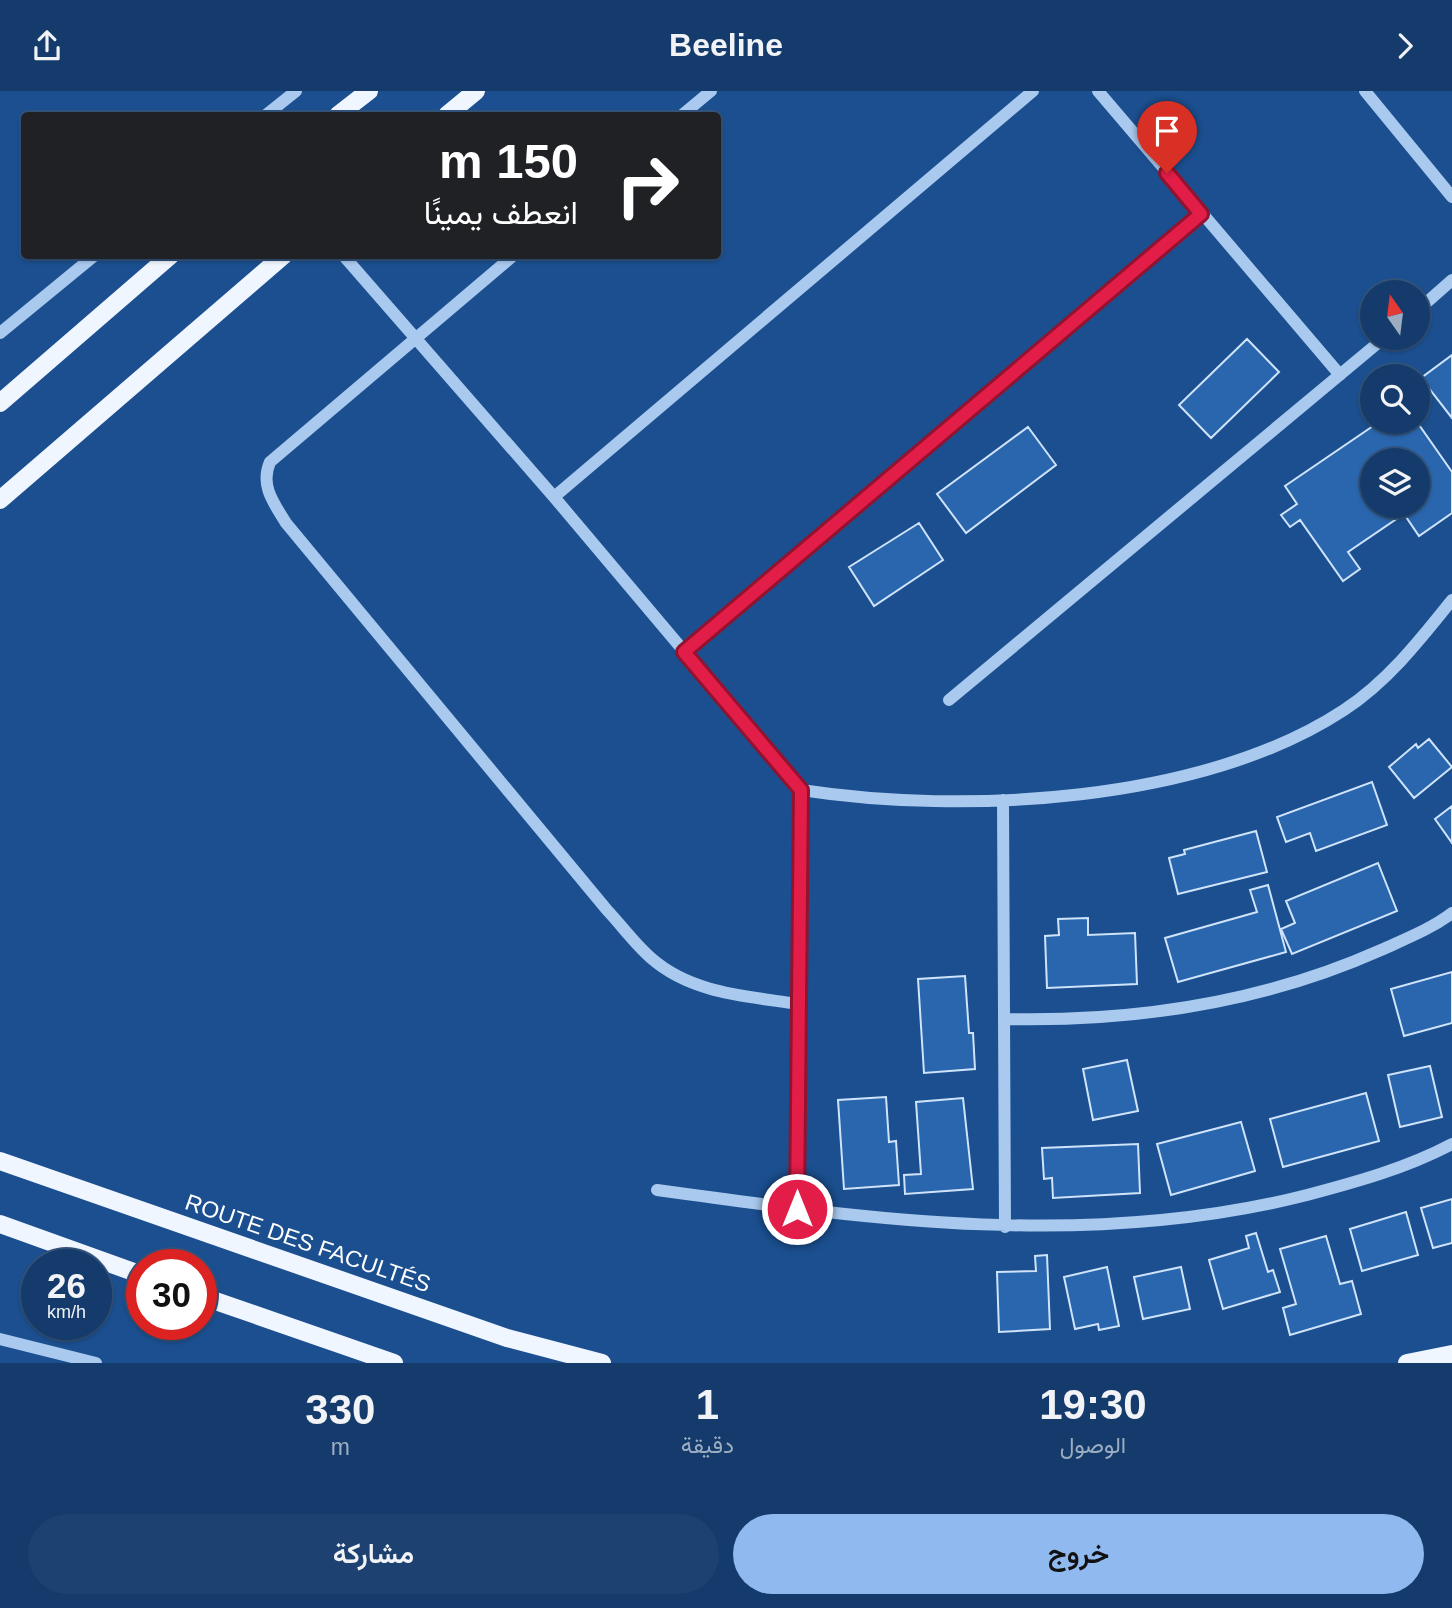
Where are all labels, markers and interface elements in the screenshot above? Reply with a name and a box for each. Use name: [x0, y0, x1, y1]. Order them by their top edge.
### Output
icon: share: [28, 27, 66, 65]
text: Beeline: [669, 27, 783, 63]
icon: forward: [1386, 27, 1424, 65]
pin: [1137, 101, 1197, 173]
icon: arrive: [1148, 112, 1186, 150]
text: 150 m: [439, 134, 578, 188]
icon: right: [602, 140, 693, 231]
text: انعطف يمينًا: [424, 195, 578, 231]
north arrow: [1360, 280, 1430, 350]
map controls: [1360, 280, 1430, 518]
button: search: [1360, 364, 1430, 434]
button: layers: [1360, 448, 1430, 518]
position arrow: [760, 1172, 834, 1246]
street label: ROUTE DES FACULTÉS: [182, 1189, 434, 1297]
speed limit sign: 30: [126, 1249, 217, 1340]
text: 26: [47, 1266, 86, 1305]
text: km/h: [47, 1302, 86, 1322]
text: 1: [696, 1381, 719, 1428]
text: 19:30: [1039, 1381, 1147, 1428]
text: 330: [305, 1386, 375, 1433]
text: دقيقة: [681, 1432, 734, 1458]
text: الوصول: [1060, 1432, 1126, 1458]
text: m: [331, 1434, 350, 1460]
button: مشاركة: [28, 1514, 719, 1594]
button: خروج: [733, 1514, 1424, 1594]

